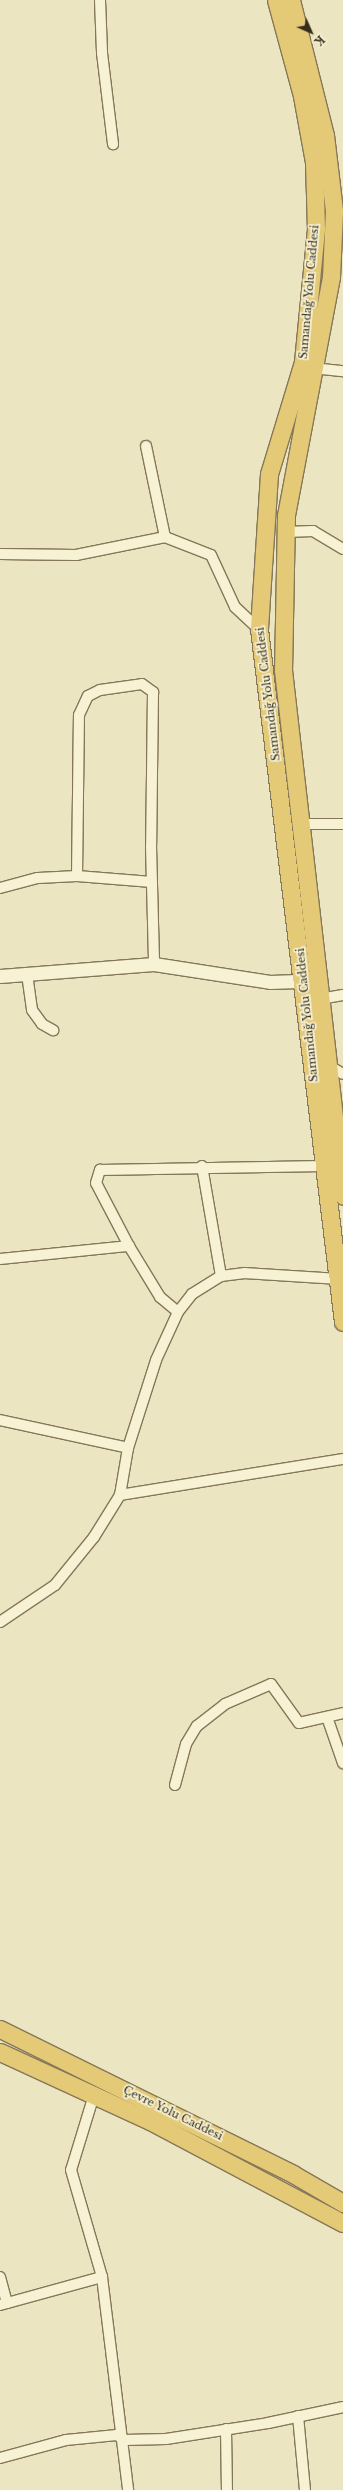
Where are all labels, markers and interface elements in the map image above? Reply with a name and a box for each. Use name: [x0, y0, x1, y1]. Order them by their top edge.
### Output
north arrow: [291, 12, 331, 52]
text: K: [311, 32, 328, 49]
street label: Samandağ Yolu Caddesi: [297, 224, 321, 360]
street label: Samandağ Yolu Caddesi: [253, 626, 283, 762]
street label: Samandağ Yolu Caddesi: [293, 947, 321, 1083]
street label: Çevre Yolu Caddesi: [121, 2083, 225, 2143]

